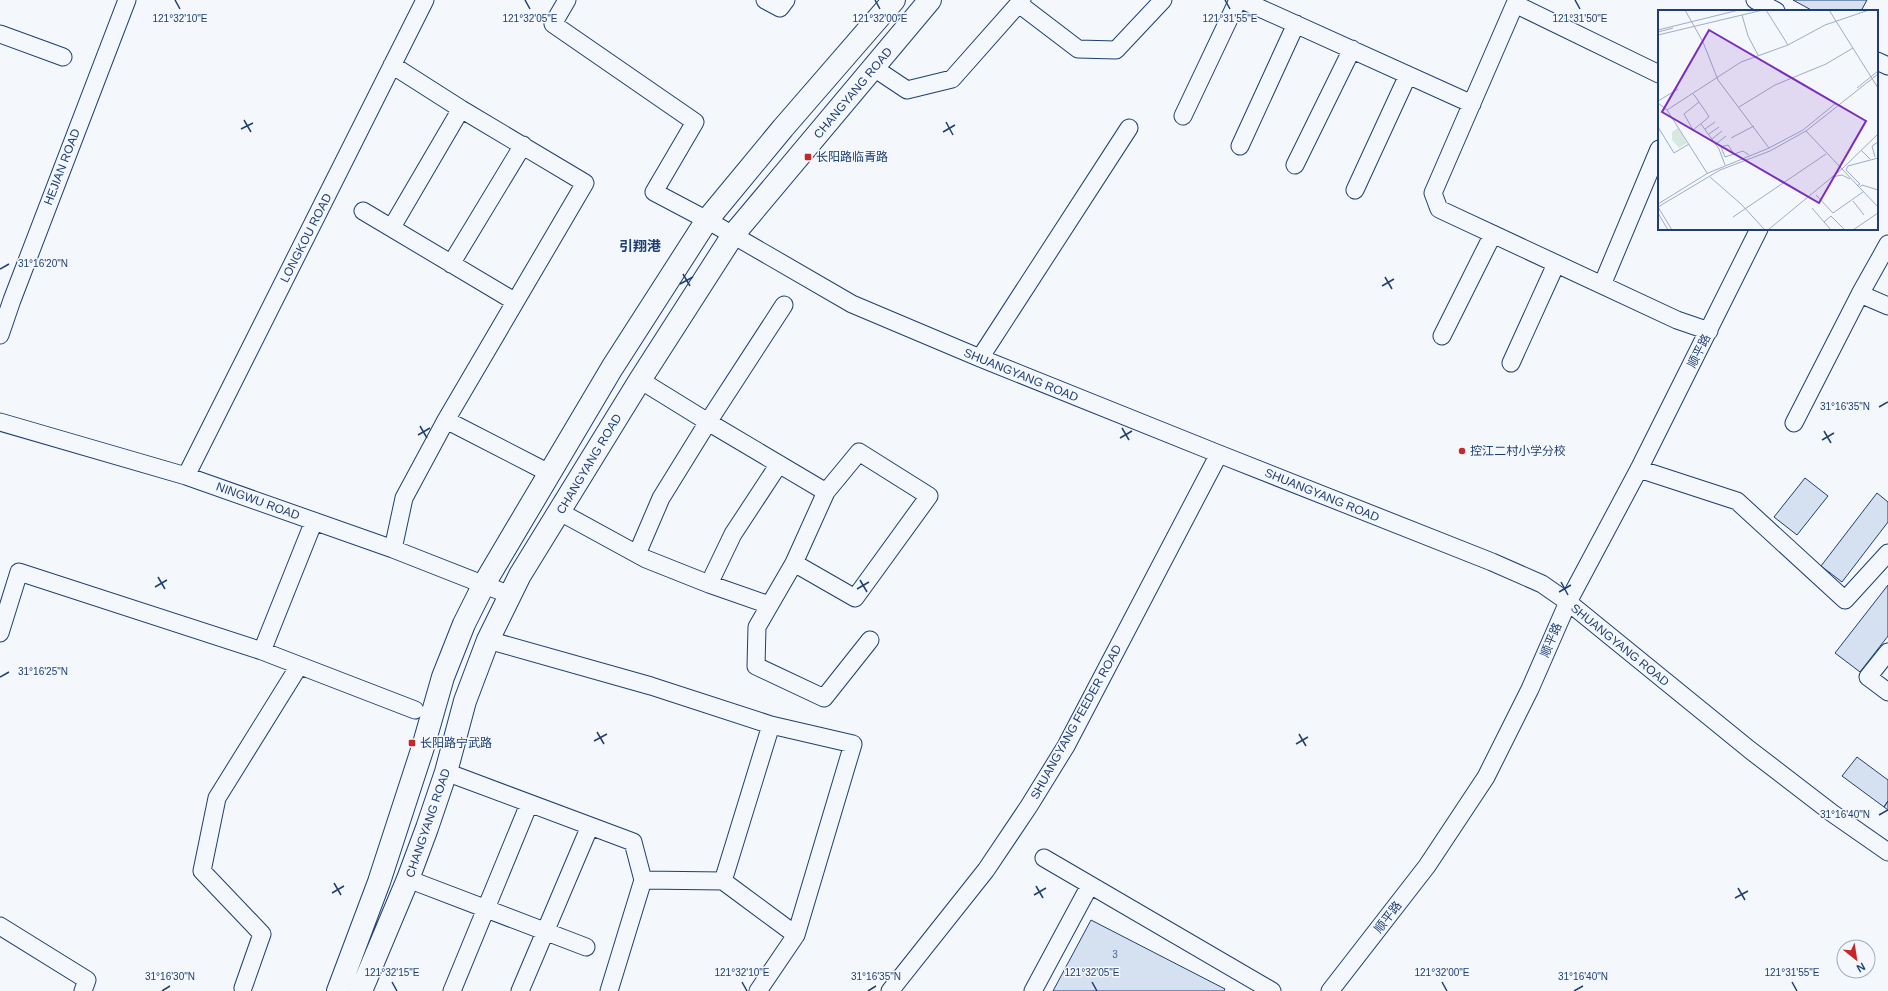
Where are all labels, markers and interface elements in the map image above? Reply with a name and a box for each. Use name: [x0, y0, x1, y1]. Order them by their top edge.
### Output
inset map: [1658, 10, 1878, 230]
text: 121°32'10"E: [152, 13, 208, 24]
text: 121°32'05"E: [502, 13, 558, 24]
text: 121°32'00"E: [852, 13, 908, 24]
text: 121°31'55"E: [1202, 13, 1258, 24]
text: 121°31'50"E: [1552, 13, 1608, 24]
street label: CHANGYANG ROAD: [811, 44, 895, 141]
street label: HEJIAN ROAD: [41, 127, 83, 207]
place label: 长阳路临青路: [816, 150, 888, 164]
marker: 长阳路临青路: [803, 152, 813, 162]
street label: LONGKOU ROAD: [278, 191, 335, 285]
district label: 引翔港: [619, 238, 661, 254]
text: 31°16'20"N: [18, 258, 68, 269]
street label: 顺平路: [1685, 332, 1713, 370]
street label: SHUANGYANG ROAD: [962, 346, 1081, 405]
text: 31°16'35"N: [1820, 401, 1870, 412]
street label: CHANGYANG ROAD: [554, 411, 625, 517]
place label: 控江二村小学分校: [1470, 444, 1566, 458]
marker: 控江二村小学分校: [1457, 446, 1467, 456]
street label: SHUANGYANG ROAD: [1263, 466, 1382, 525]
street label: NINGWU ROAD: [214, 479, 302, 523]
street label: SHUANGYANG ROAD: [1568, 601, 1672, 689]
street label: 顺平路: [1538, 621, 1564, 659]
street label: SHUANGYANG FEEDER ROAD: [1028, 642, 1125, 802]
text: 31°16'25"N: [18, 666, 68, 677]
place label: 长阳路宁武路: [420, 736, 492, 750]
marker: 长阳路宁武路: [407, 738, 417, 748]
street label: CHANGYANG ROAD: [403, 766, 453, 879]
text: 31°16'40"N: [1820, 809, 1870, 820]
street label: 顺平路: [1371, 899, 1405, 935]
north arrow: [1836, 939, 1876, 979]
house number: 3: [1112, 949, 1118, 960]
text: N: [1855, 960, 1867, 975]
text: 121°32'15"E: [364, 967, 420, 978]
text: 121°32'10"E: [714, 967, 770, 978]
text: 121°32'05"E: [1064, 967, 1120, 978]
text: 121°32'00"E: [1414, 967, 1470, 978]
text: 121°31'55"E: [1764, 967, 1820, 978]
text: 31°16'30"N: [145, 971, 195, 982]
text: 31°16'35"N: [851, 971, 901, 982]
text: 31°16'40"N: [1558, 971, 1608, 982]

